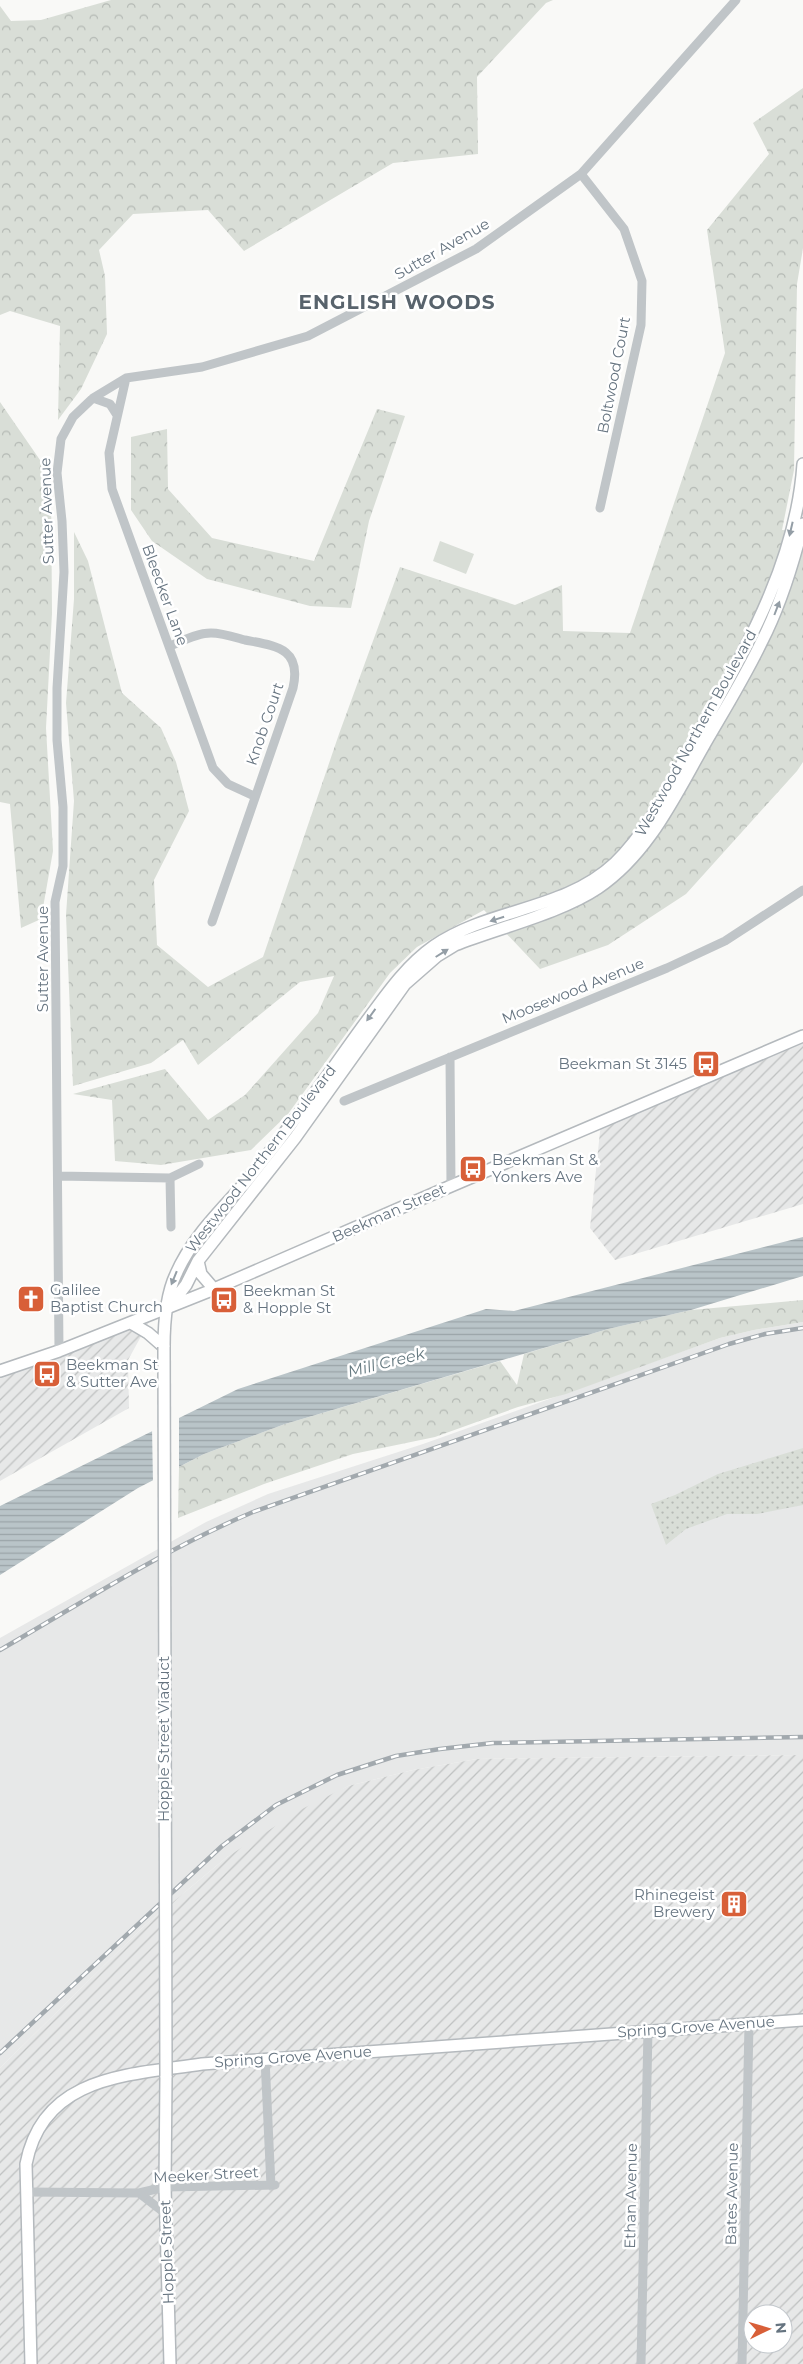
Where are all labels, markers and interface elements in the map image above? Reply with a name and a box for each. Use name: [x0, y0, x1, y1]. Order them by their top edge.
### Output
street label: Sutter Avenue: [391, 214, 493, 283]
district label: ENGLISH WOODS: [298, 290, 496, 314]
street label: Boltwood Court: [593, 315, 634, 435]
street label: Sutter Avenue: [35, 457, 58, 565]
one-way arrow: [787, 521, 795, 536]
street label: Bleecker Lane: [138, 542, 193, 648]
one-way arrow: [774, 601, 781, 616]
street label: Westwood Northern Boulevard: [631, 626, 760, 840]
street label: Knob Court: [241, 680, 288, 768]
street label: Sutter Avenue: [33, 906, 52, 1012]
one-way arrow: [489, 916, 504, 923]
one-way arrow: [436, 948, 449, 958]
street label: Moosewood Avenue: [499, 953, 647, 1028]
one-way arrow: [366, 1008, 376, 1022]
bus stop icon: Beekman St 3145: [691, 1049, 721, 1079]
place label: Beekman St 3145: [558, 1054, 687, 1073]
street label: Westwood Northern Boulevard: [181, 1061, 340, 1257]
place label: Beekman St & Yonkers Ave: [492, 1150, 598, 1186]
bus stop icon: Beekman St & Yonkers Ave: [458, 1154, 488, 1184]
street label: Beekman Street: [329, 1179, 449, 1246]
one-way arrow: [170, 1271, 178, 1286]
place label: Galilee Baptist Church: [50, 1280, 163, 1316]
place label: Beekman St & Hopple St: [243, 1281, 335, 1317]
church icon: Galilee Baptist Church: [16, 1284, 46, 1314]
bus stop icon: Beekman St & Hopple St: [209, 1285, 239, 1315]
water label: Mill Creek: [346, 1343, 428, 1381]
place label: Beekman St & Sutter Ave: [66, 1355, 158, 1391]
bus stop icon: Beekman St & Sutter Ave: [32, 1359, 62, 1389]
street label: Hopple Street Viaduct: [154, 1656, 173, 1822]
place label: Rhinegeist Brewery: [634, 1885, 716, 1921]
building icon: Rhinegeist Brewery: [719, 1889, 749, 1919]
street label: Spring Grove Avenue: [617, 2012, 775, 2041]
street label: Spring Grove Avenue: [214, 2042, 372, 2071]
street label: Bates Avenue: [721, 2142, 742, 2246]
street label: Ethan Avenue: [620, 2143, 641, 2249]
street label: Meeker Street: [153, 2162, 259, 2187]
street label: Hopple Street: [155, 2200, 178, 2304]
north arrow: [743, 2304, 793, 2354]
text: N: [771, 2321, 790, 2334]

